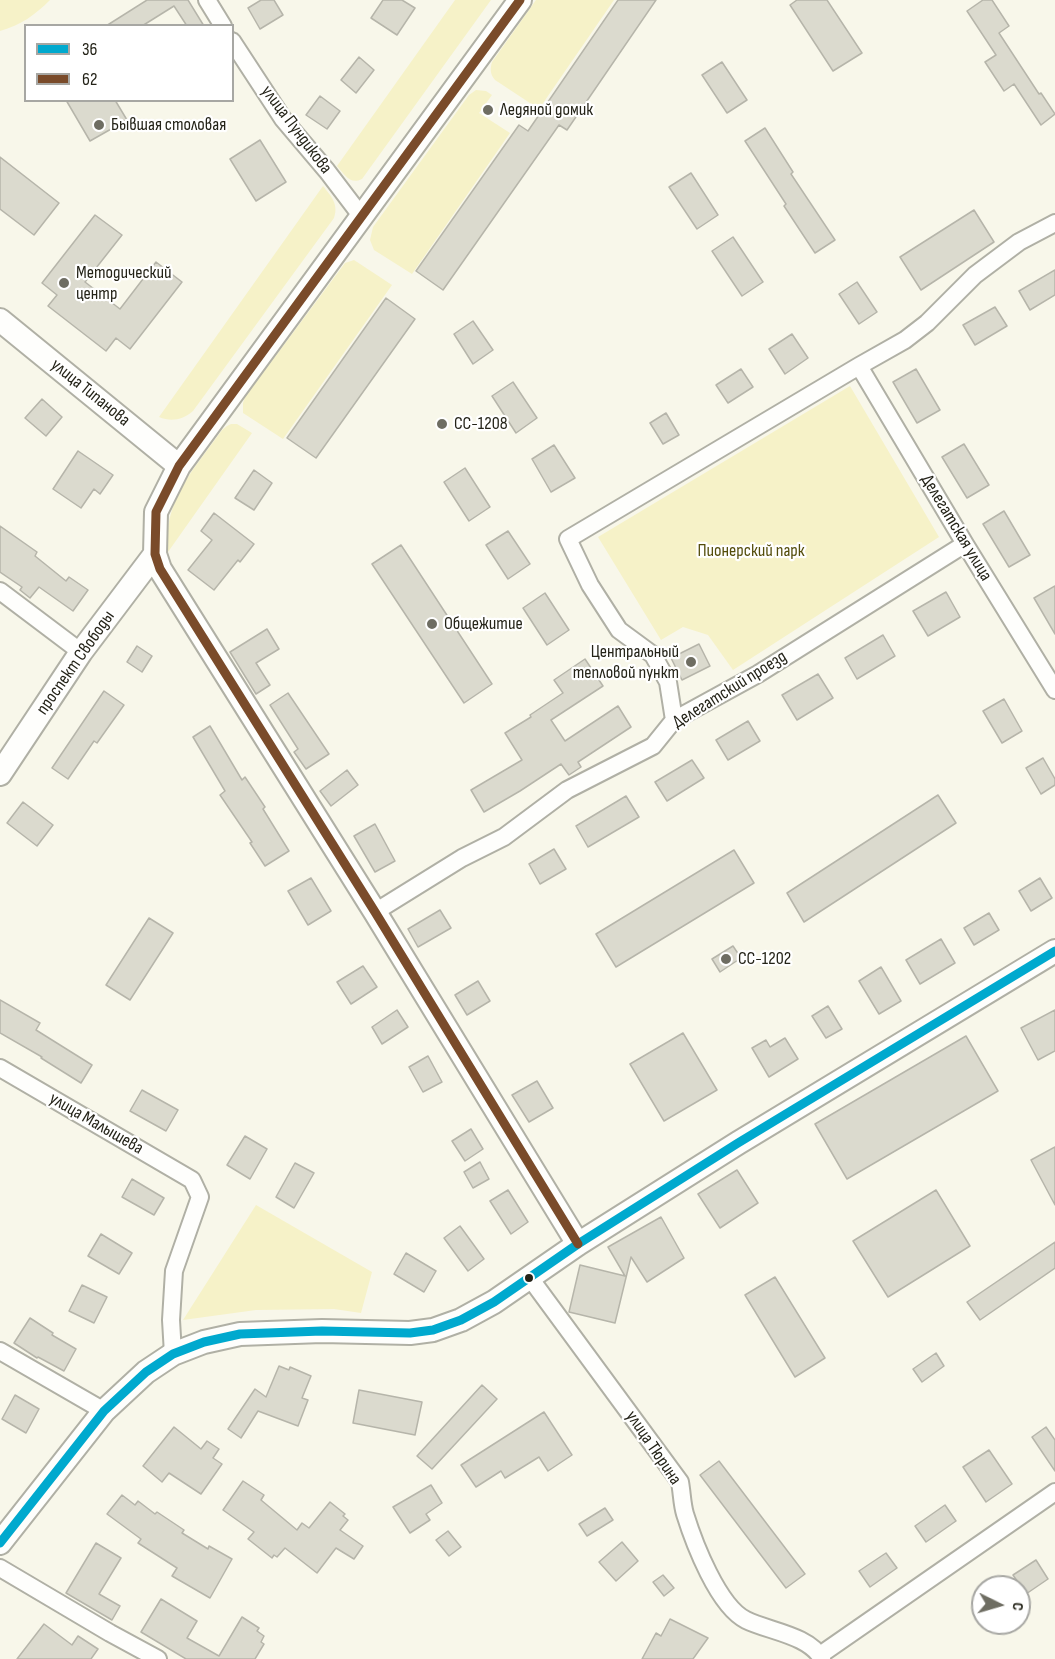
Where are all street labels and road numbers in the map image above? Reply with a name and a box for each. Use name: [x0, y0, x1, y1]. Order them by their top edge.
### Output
street label: улица Пундикова: [256, 82, 336, 178]
street label: улица Типанова: [46, 355, 134, 431]
street label: Делегатская улица: [916, 471, 996, 585]
street label: проспект Свободы: [32, 607, 120, 719]
street label: Делегатский проезд: [669, 646, 791, 734]
street label: улица Малышева: [45, 1088, 147, 1160]
street label: улица Тюрина: [620, 1407, 686, 1489]

